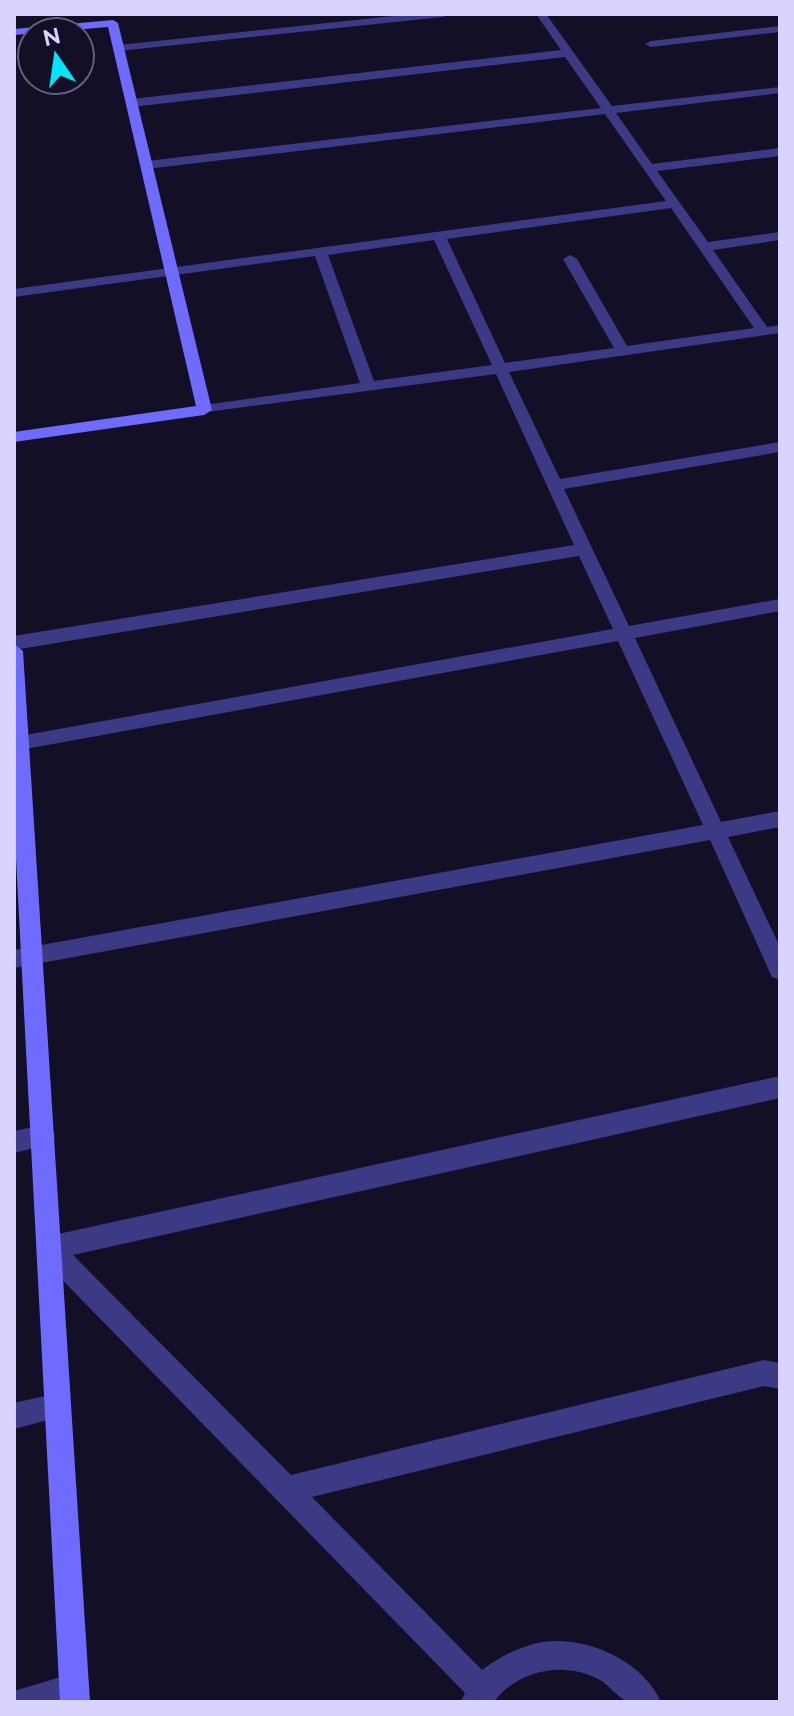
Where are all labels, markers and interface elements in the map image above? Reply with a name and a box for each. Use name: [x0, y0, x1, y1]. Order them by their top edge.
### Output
north arrow: [16, 16, 96, 96]
text: N: [40, 22, 63, 51]

